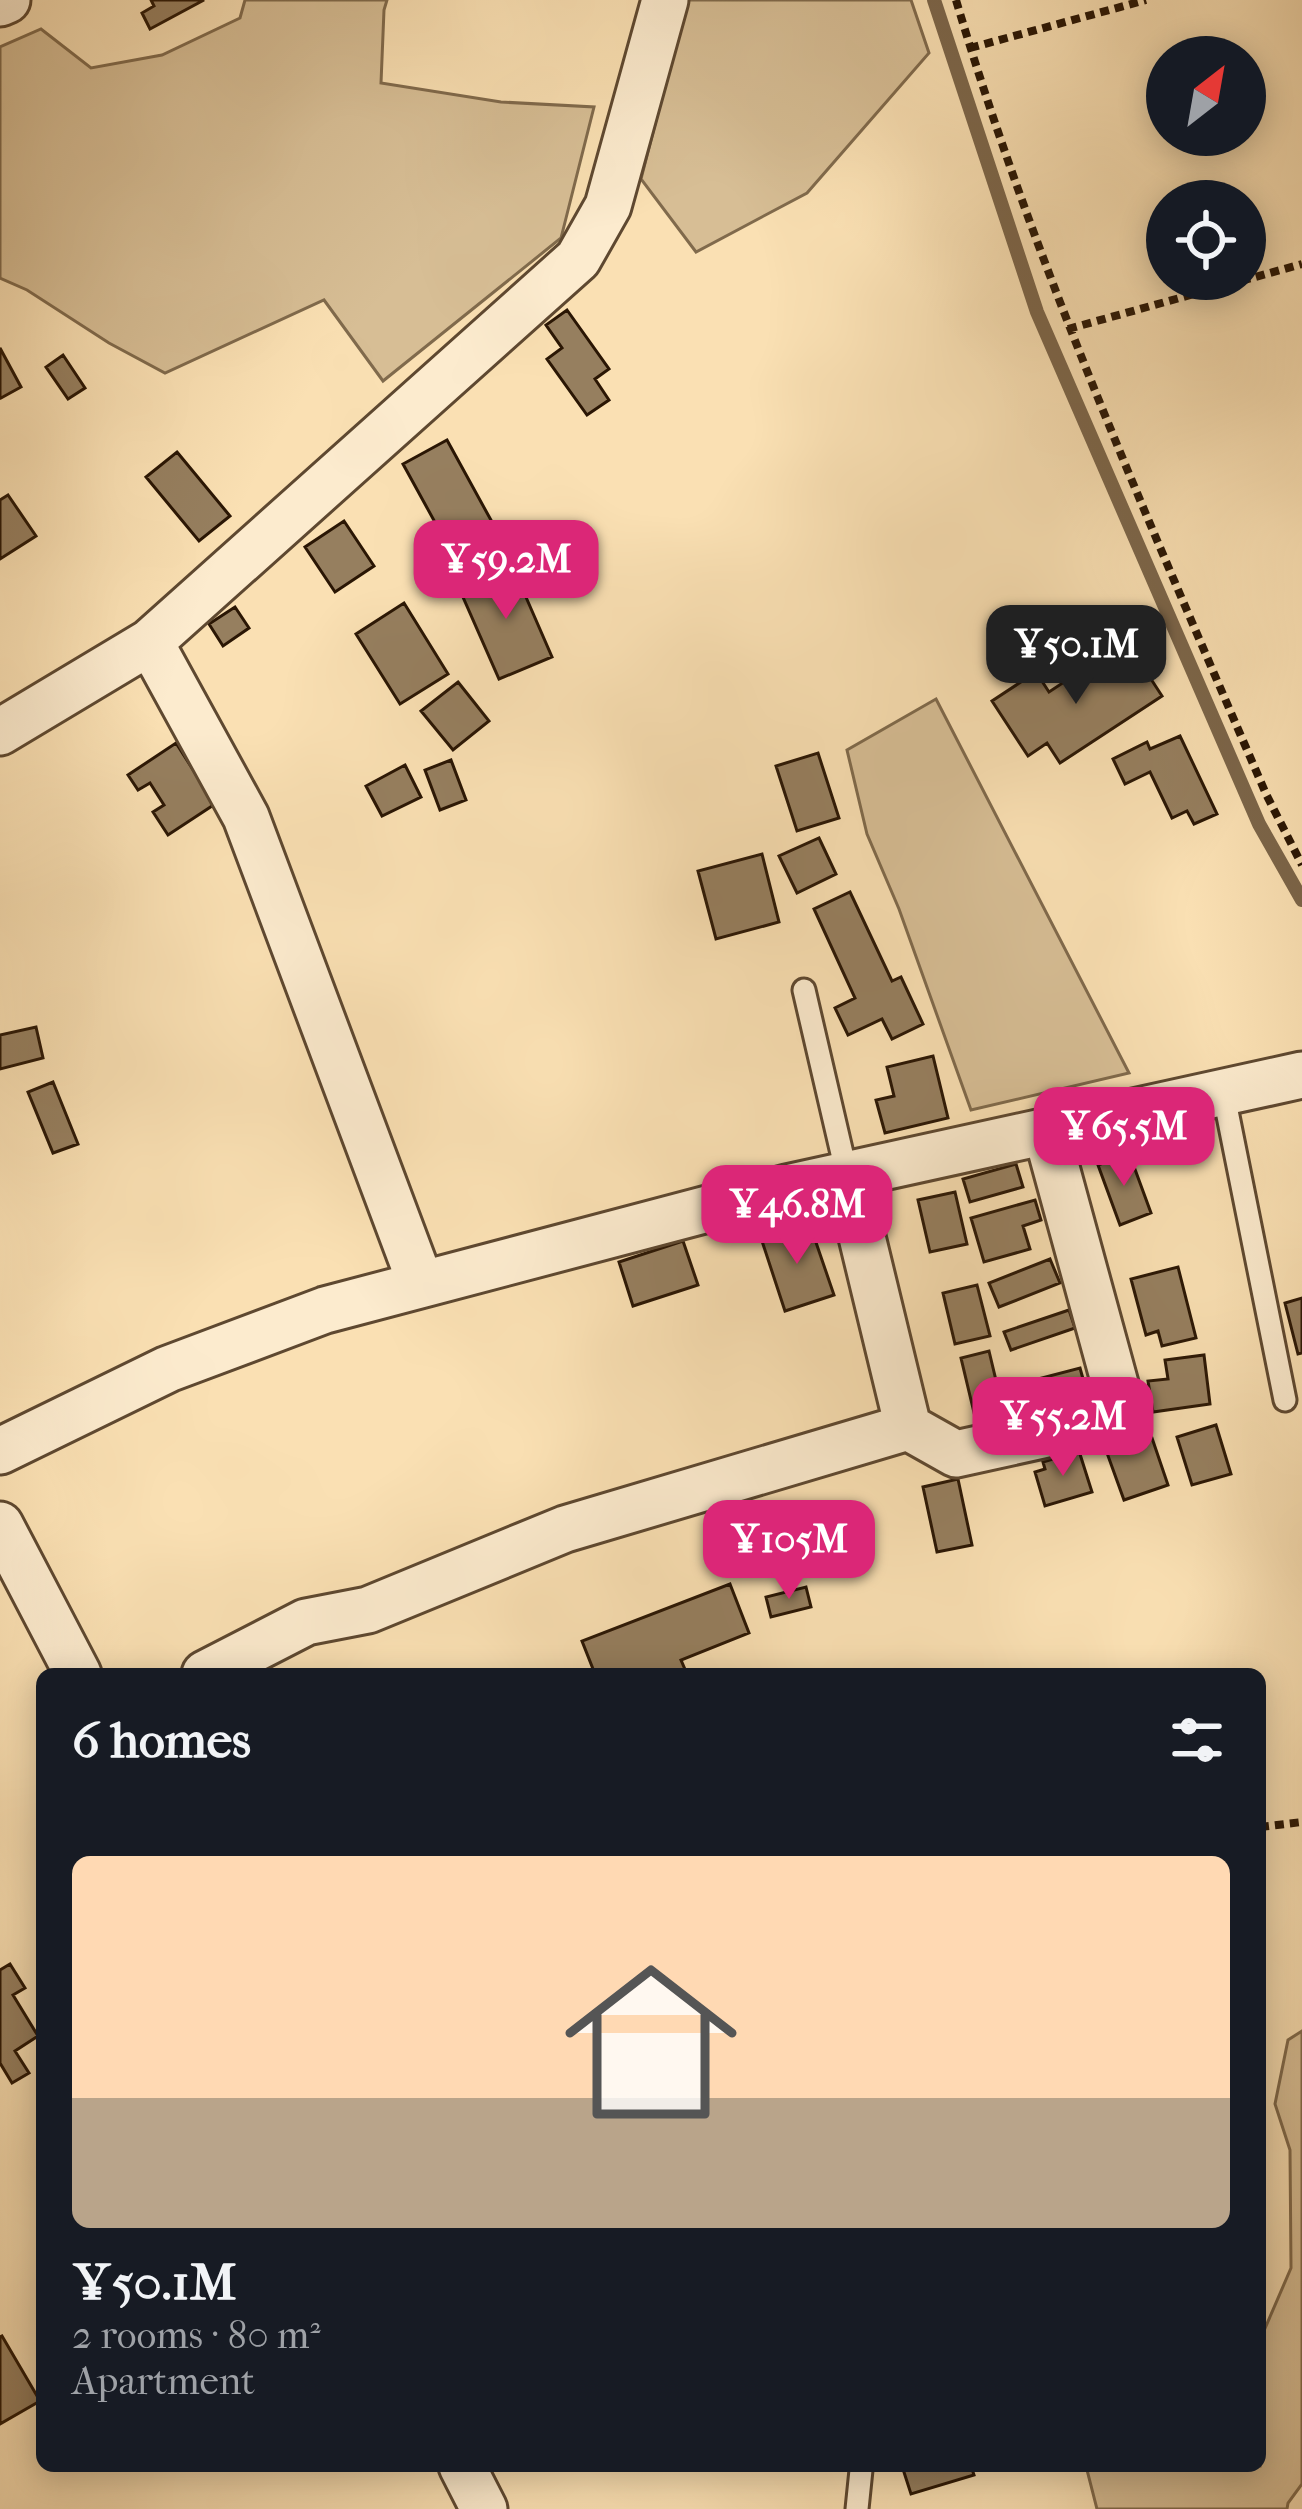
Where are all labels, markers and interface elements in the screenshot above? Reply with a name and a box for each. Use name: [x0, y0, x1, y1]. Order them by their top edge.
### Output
north arrow: [1146, 36, 1266, 156]
map controls: [1146, 36, 1266, 300]
button: locate: [1146, 180, 1266, 300]
pin: ¥59.2M: [408, 520, 604, 622]
text: ¥59.2M: [441, 536, 571, 582]
pin: ¥50.1M: [978, 605, 1174, 707]
text: ¥50.1M: [1013, 621, 1139, 667]
pin: ¥65.5M: [1026, 1087, 1222, 1189]
text: ¥65.5M: [1061, 1103, 1187, 1149]
pin: ¥46.8M: [699, 1165, 895, 1267]
text: ¥46.8M: [728, 1181, 866, 1227]
pin: ¥55.2M: [965, 1377, 1161, 1479]
text: ¥55.2M: [999, 1393, 1127, 1439]
pin: ¥105M: [705, 1500, 873, 1602]
text: ¥105M: [730, 1516, 848, 1562]
icon: filters: [1164, 1707, 1230, 1773]
text: 6 homes: [72, 1710, 251, 1770]
icon: home: [543, 1934, 759, 2150]
text: ¥50.1M: [72, 2252, 236, 2312]
text: 2 rooms · 80 m²: [72, 2312, 320, 2358]
text: Apartment: [72, 2358, 255, 2404]

